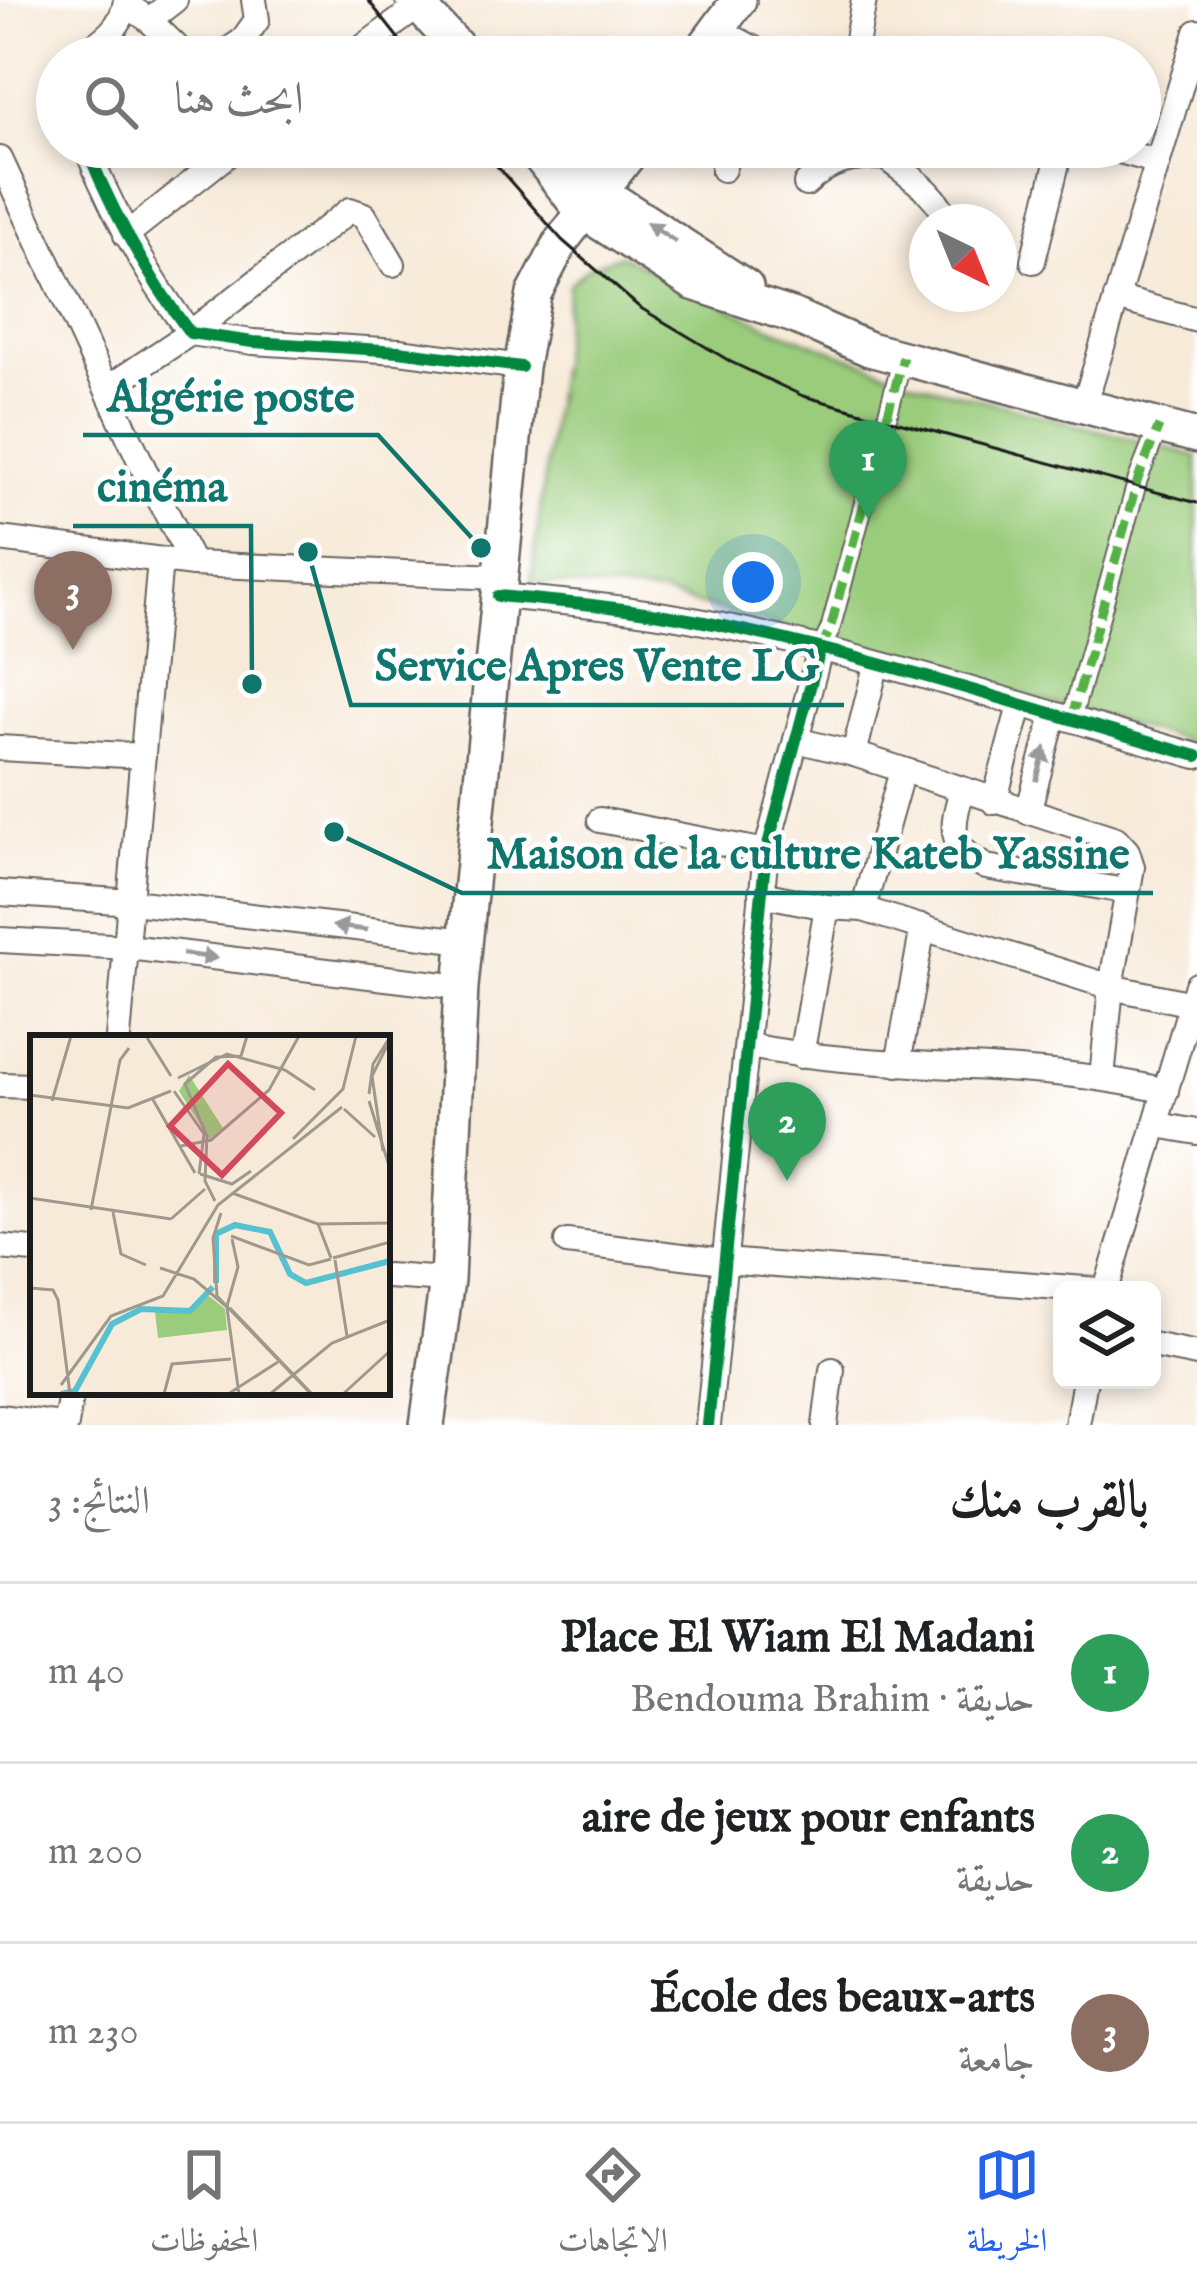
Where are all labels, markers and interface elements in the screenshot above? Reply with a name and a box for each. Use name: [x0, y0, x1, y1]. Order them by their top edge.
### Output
search box: [36, 36, 1161, 168]
icon: search: [78, 69, 144, 135]
text: ابحث هنا: [174, 72, 304, 129]
north arrow: [909, 204, 1017, 312]
one-way arrow: [645, 221, 678, 244]
callout: Algérie poste: [83, 354, 378, 435]
text: Algérie poste: [105, 370, 355, 427]
pin: 1: [829, 420, 907, 519]
callout: cinéma: [73, 445, 251, 526]
text: cinéma: [97, 460, 229, 517]
pin: 3: [34, 551, 112, 650]
your location: [723, 552, 783, 612]
callout: Service Apres Vente LG: [351, 624, 844, 705]
text: Service Apres Vente LG: [375, 639, 821, 696]
one-way arrow: [1032, 745, 1051, 782]
callout: Maison de la culture Kateb Yassine: [462, 812, 1153, 893]
text: Maison de la culture Kateb Yassine: [486, 827, 1130, 884]
one-way arrow: [331, 918, 368, 937]
one-way arrow: [182, 947, 219, 966]
inset map: [30, 1035, 390, 1395]
pin: 2: [748, 1082, 826, 1181]
map controls: [1053, 1281, 1161, 1389]
button: layers: [1053, 1281, 1161, 1389]
text: بالقرب منك: [949, 1470, 1149, 1535]
text: النتائج: 3: [48, 1478, 150, 1527]
text: Place El Wiam El Madani: [561, 1610, 1035, 1667]
text: 40 m: [48, 1648, 125, 1697]
text: 1: [1103, 1648, 1117, 1697]
text: حديقة · Bendouma Brahim: [630, 1676, 1035, 1725]
text: aire de jeux pour enfants: [582, 1790, 1035, 1847]
text: 200 m: [48, 1828, 143, 1877]
text: 2: [1101, 1828, 1119, 1877]
text: حديقة: [956, 1856, 1035, 1905]
text: École des beaux-arts: [650, 1970, 1035, 2027]
text: 230 m: [48, 2008, 139, 2057]
text: 3: [1103, 2008, 1117, 2057]
text: جامعة: [958, 2036, 1035, 2085]
tab: المحفوظات: [150, 2142, 258, 2272]
tab: الاتجاهات: [558, 2142, 668, 2272]
tab: الخريطة: [967, 2142, 1047, 2272]

